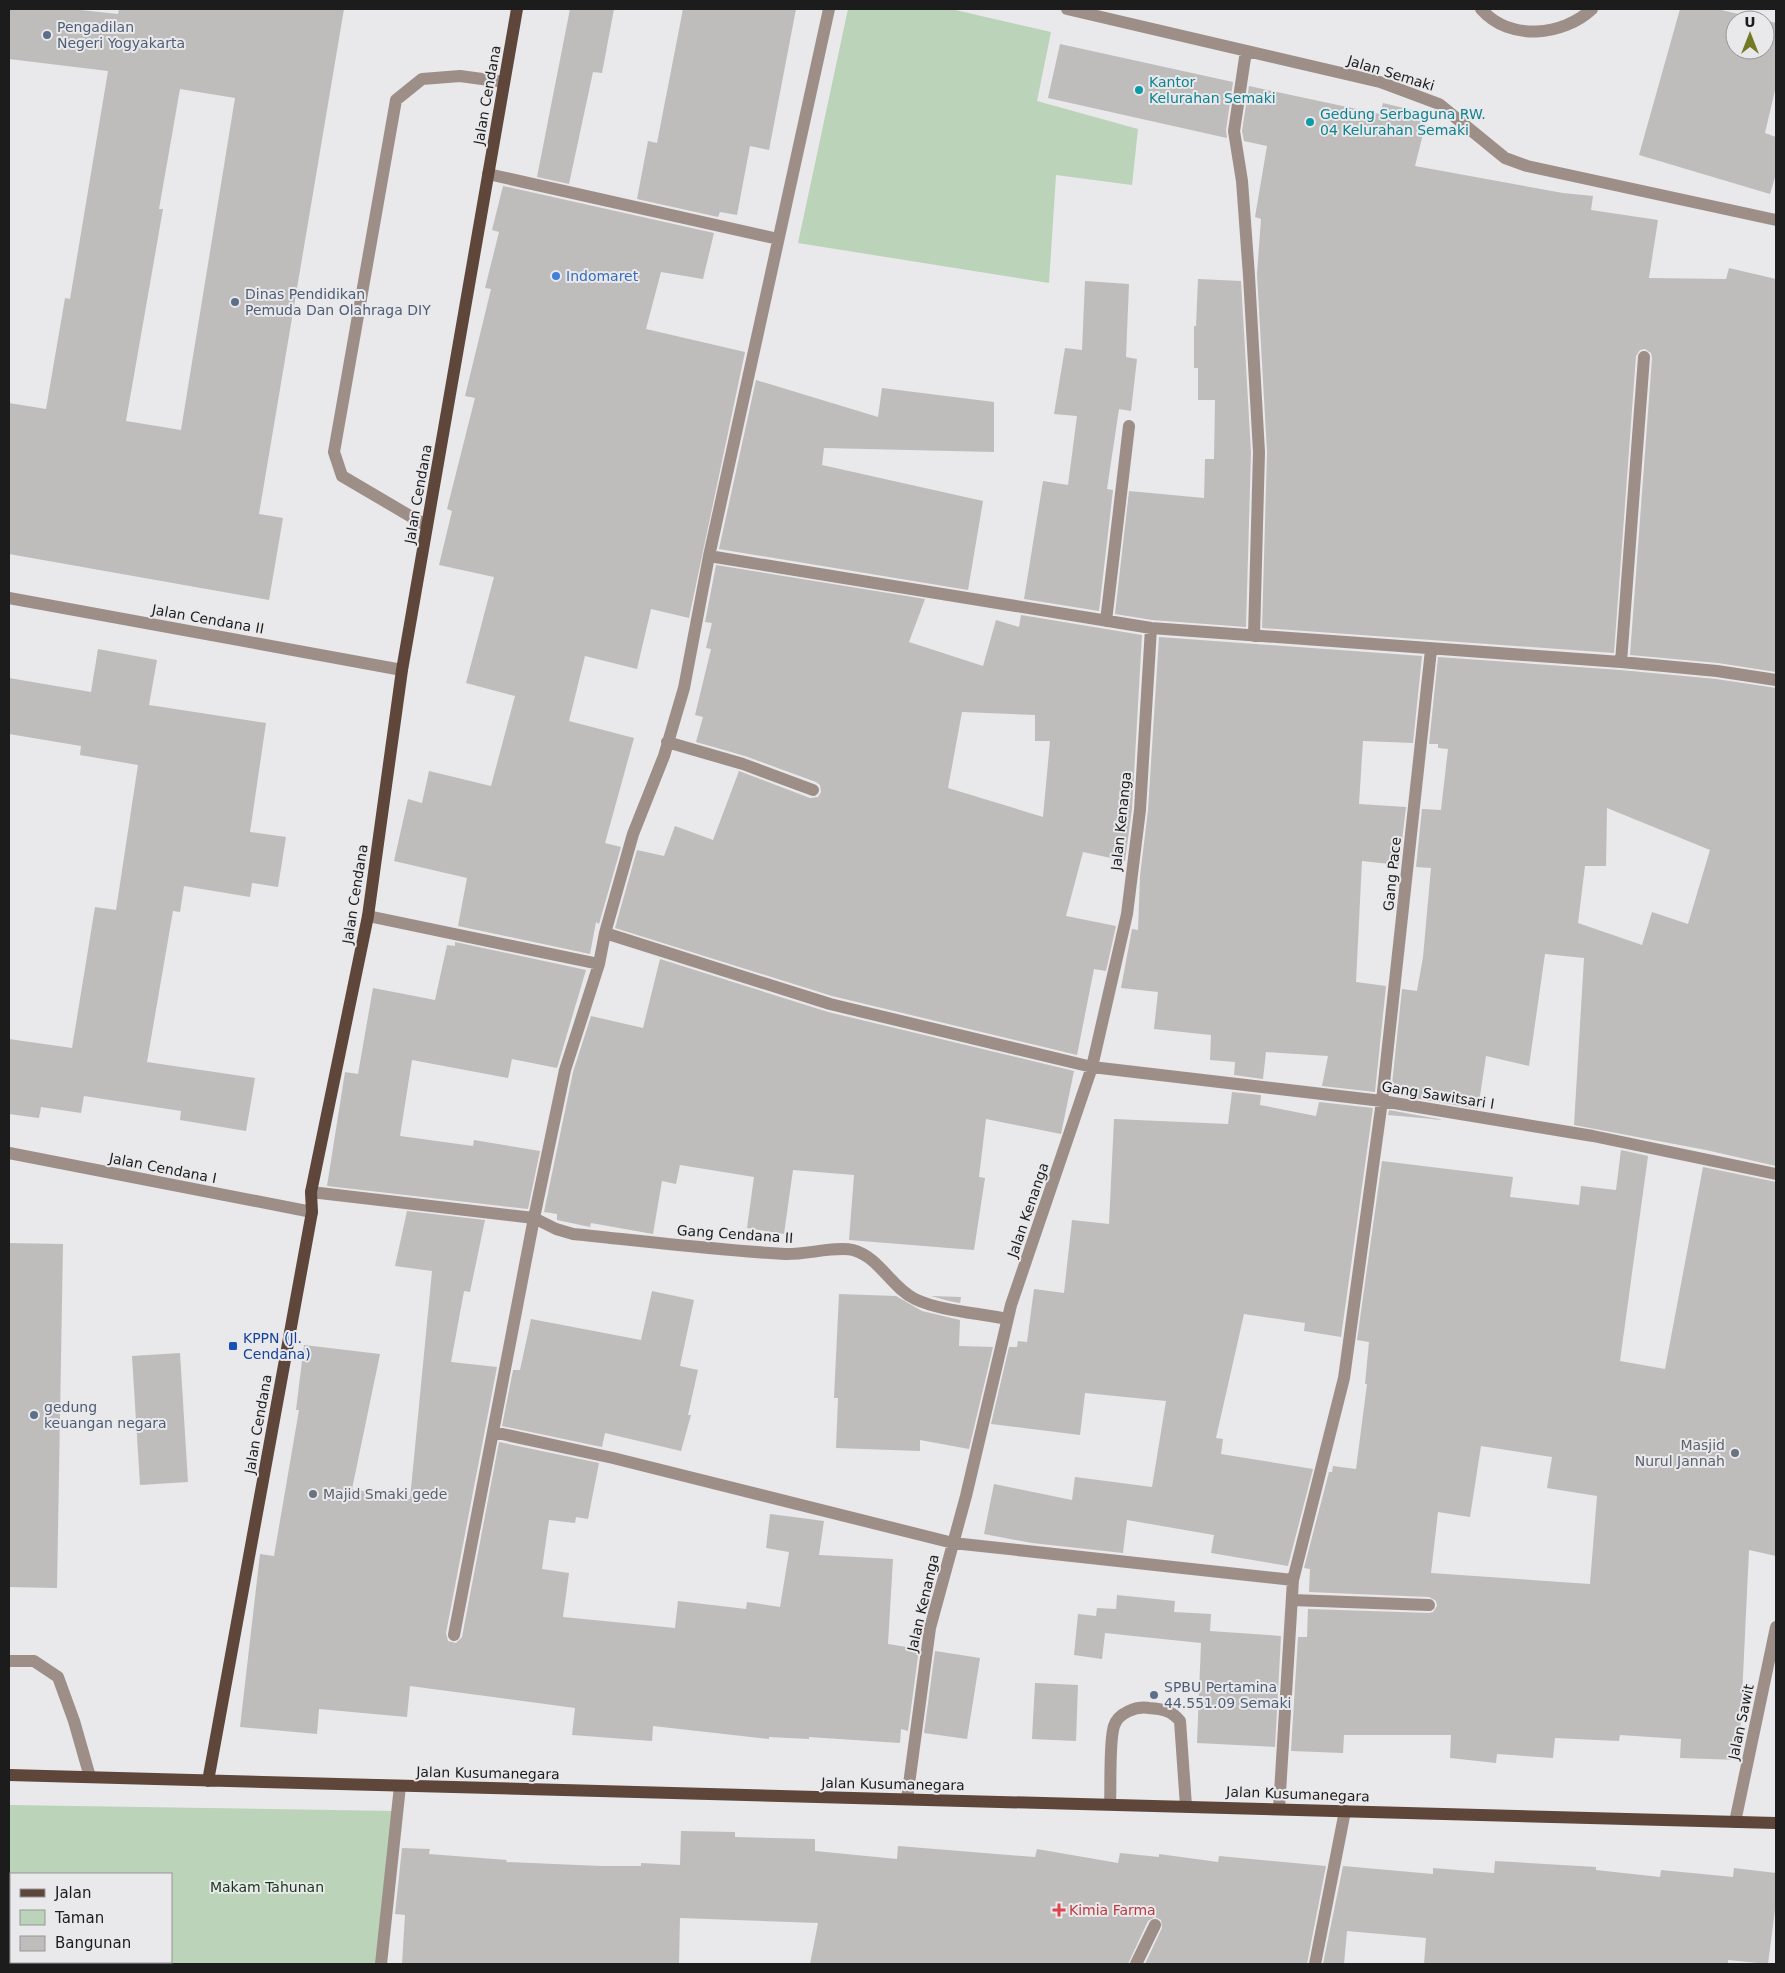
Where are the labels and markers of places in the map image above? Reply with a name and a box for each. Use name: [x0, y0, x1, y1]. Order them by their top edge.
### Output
place label: Pengadilan Negeri Yogyakarta: [57, 19, 185, 51]
marker: Pengadilan Negeri Yogyakarta: [41, 29, 53, 41]
place label: Kantor Kelurahan Semaki: [1149, 74, 1276, 106]
marker: Kantor Kelurahan Semaki: [1133, 84, 1145, 96]
place label: Gedung Serbaguna RW. 04 Kelurahan Semaki: [1320, 106, 1486, 138]
marker: Gedung Serbaguna RW. 04 Kelurahan Semaki: [1304, 116, 1316, 128]
place label: Indomaret: [566, 268, 639, 284]
marker: Indomaret: [550, 270, 562, 282]
place label: Dinas Pendidikan Pemuda Dan Olahraga DIY: [245, 286, 431, 318]
marker: Dinas Pendidikan Pemuda Dan Olahraga DIY: [229, 296, 241, 308]
place label: KPPN (Jl. Cendana): [243, 1330, 311, 1362]
marker: KPPN (Jl. Cendana): [227, 1340, 239, 1352]
place label: gedung keuangan negara: [44, 1399, 167, 1431]
marker: gedung keuangan negara: [28, 1409, 40, 1421]
place label: Masjid Nurul Jannah: [1635, 1437, 1725, 1469]
marker: Masjid Nurul Jannah: [1729, 1447, 1741, 1459]
place label: Majid Smaki gede: [323, 1486, 447, 1502]
marker: Majid Smaki gede: [307, 1488, 319, 1500]
place label: SPBU Pertamina 44.551.09 Semaki: [1164, 1679, 1291, 1711]
marker: SPBU Pertamina 44.551.09 Semaki: [1148, 1689, 1160, 1701]
place label: Kimia Farma: [1069, 1902, 1156, 1918]
marker: Kimia Farma: [1053, 1904, 1065, 1916]

